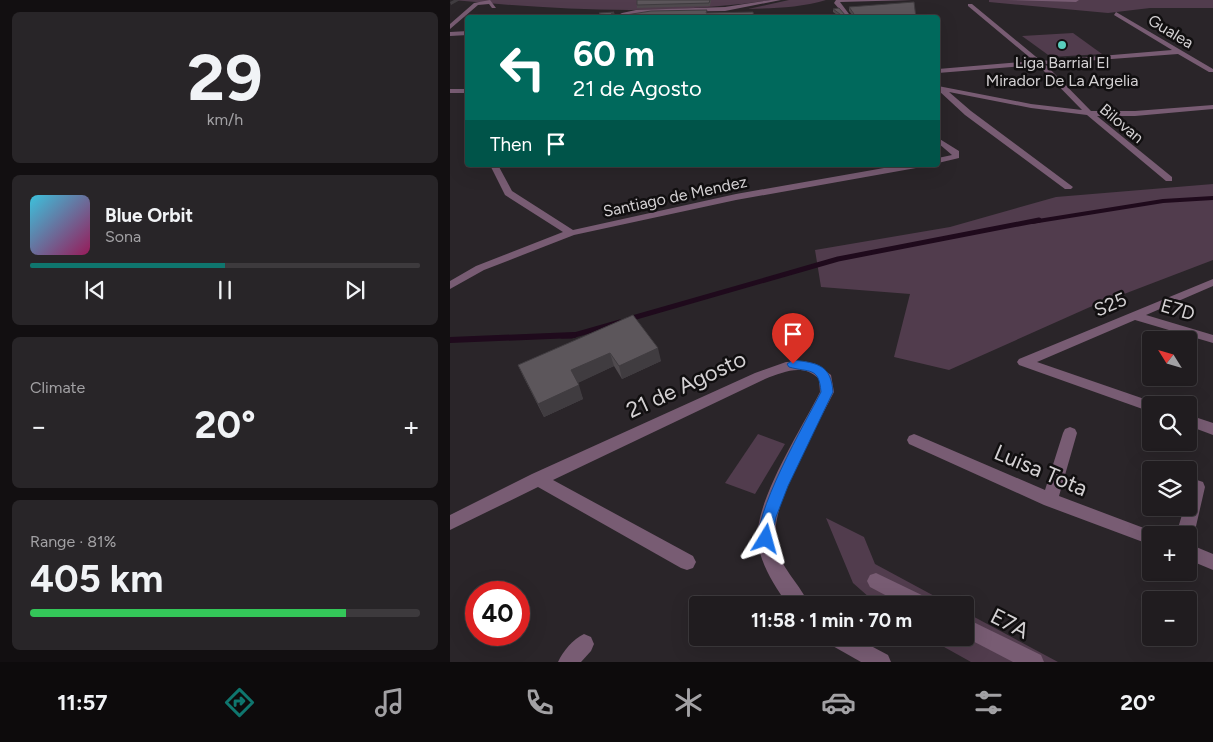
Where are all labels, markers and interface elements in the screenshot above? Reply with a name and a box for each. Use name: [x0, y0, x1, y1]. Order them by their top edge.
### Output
street label: Gualea: [1145, 10, 1197, 52]
text: 60 m: [573, 33, 655, 75]
icon: left: [490, 35, 555, 100]
text: 29: [187, 38, 263, 116]
marker: Liga Barrial El Mirador De La Argelia: [1056, 39, 1068, 51]
place label: Liga Barrial El Mirador De La Argelia: [986, 53, 1138, 90]
text: 21 de Agosto: [573, 75, 702, 102]
street label: Bilovan: [1096, 100, 1147, 147]
text: km/h: [207, 110, 243, 129]
icon: arrive: [542, 130, 570, 158]
text: Then: [490, 133, 532, 156]
street label: Santiago de Mendez: [601, 172, 749, 221]
text: Blue Orbit: [105, 204, 193, 227]
text: Sona: [105, 227, 141, 246]
icon: previous: [81, 276, 109, 304]
icon: pause: [211, 276, 239, 304]
icon: next: [341, 276, 369, 304]
street label: S25: [1090, 287, 1130, 322]
street label: E7D: [1158, 294, 1198, 325]
pin: [772, 313, 814, 364]
icon: arrive: [779, 320, 807, 348]
north arrow: [1142, 331, 1198, 386]
map controls: [1142, 331, 1197, 646]
street label: 21 de Agosto: [622, 345, 750, 424]
text: Climate: [30, 378, 85, 397]
button: search: [1142, 396, 1197, 451]
text: 20°: [195, 402, 256, 448]
text: −: [30, 409, 47, 443]
text: +: [403, 409, 420, 443]
street label: Luisa Tota: [990, 439, 1092, 502]
button: layers: [1142, 461, 1197, 516]
position arrow: [739, 512, 791, 564]
button: +: [1142, 526, 1197, 581]
text: Range · 81%: [30, 532, 116, 551]
text: 405 km: [30, 556, 163, 602]
speed limit sign: 40: [465, 581, 530, 646]
button: −: [1142, 591, 1197, 646]
street label: E7A: [986, 602, 1034, 645]
text: 11:58 · 1 min · 70 m: [751, 609, 912, 632]
icon: directions: [222, 685, 257, 720]
icon: music: [372, 685, 407, 720]
icon: phone: [522, 685, 557, 720]
icon: climate: [671, 685, 706, 720]
icon: car: [821, 685, 856, 720]
icon: filters: [971, 685, 1006, 720]
text: 11:57: [57, 689, 108, 716]
text: 20°: [1120, 689, 1156, 716]

